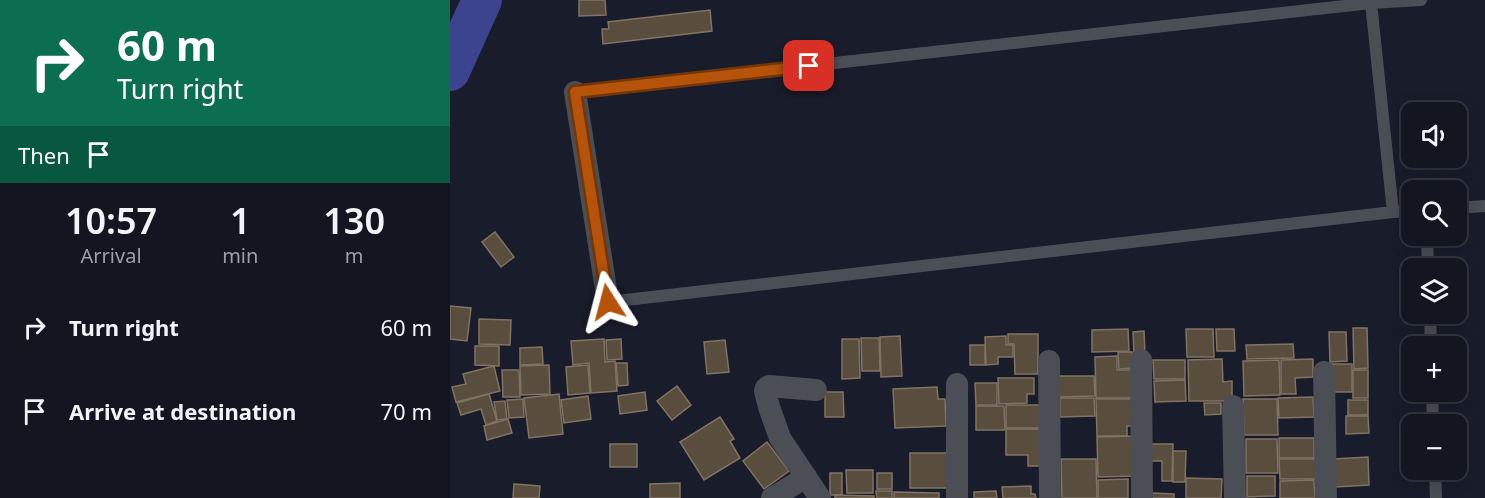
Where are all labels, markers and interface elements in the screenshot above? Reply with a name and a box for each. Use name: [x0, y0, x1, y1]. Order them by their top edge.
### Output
text: 60 m: [117, 16, 217, 73]
icon: right: [18, 24, 96, 102]
pin: [783, 40, 834, 91]
icon: arrive: [792, 49, 825, 82]
text: Turn right: [117, 70, 243, 107]
map controls: [1401, 102, 1467, 480]
button: sound: [1401, 102, 1467, 168]
icon: arrive: [82, 138, 115, 171]
text: Then: [18, 140, 70, 170]
button: search: [1401, 180, 1467, 246]
text: 10:57: [65, 196, 157, 245]
text: 1: [230, 196, 251, 245]
text: 130: [323, 196, 385, 245]
text: Arrival: [81, 242, 142, 269]
text: min: [222, 242, 258, 269]
text: m: [345, 242, 364, 269]
button: layers: [1401, 258, 1467, 324]
position arrow: [576, 270, 640, 334]
icon: right: [18, 311, 51, 344]
text: Turn right: [69, 312, 179, 342]
text: 60 m: [381, 312, 432, 342]
button: +: [1401, 336, 1467, 402]
icon: arrive: [18, 395, 51, 428]
text: Arrive at destination: [69, 396, 296, 426]
text: 70 m: [381, 396, 432, 426]
button: −: [1401, 414, 1467, 480]

